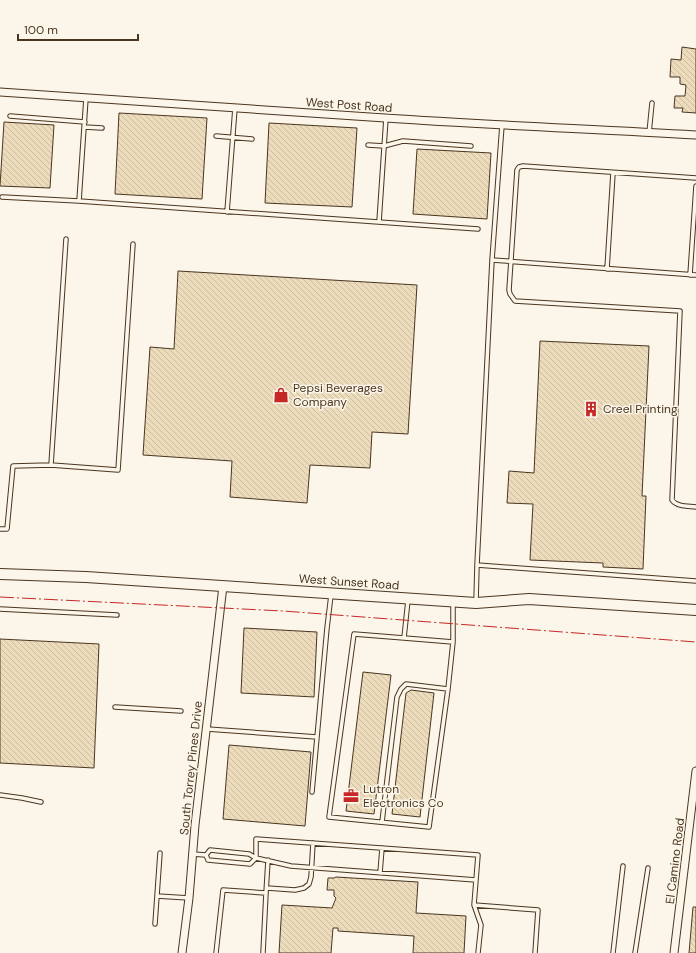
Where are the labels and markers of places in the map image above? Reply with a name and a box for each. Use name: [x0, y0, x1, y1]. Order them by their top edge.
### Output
place label: Pepsi Beverages Company: [293, 380, 383, 410]
shop icon: Pepsi Beverages Company: [272, 386, 290, 404]
building icon: Creel Printing: [582, 400, 600, 418]
place label: Creel Printing: [603, 401, 678, 417]
place label: Lutron Electronics Co: [363, 781, 444, 811]
office icon: Lutron Electronics Co: [342, 787, 360, 805]

